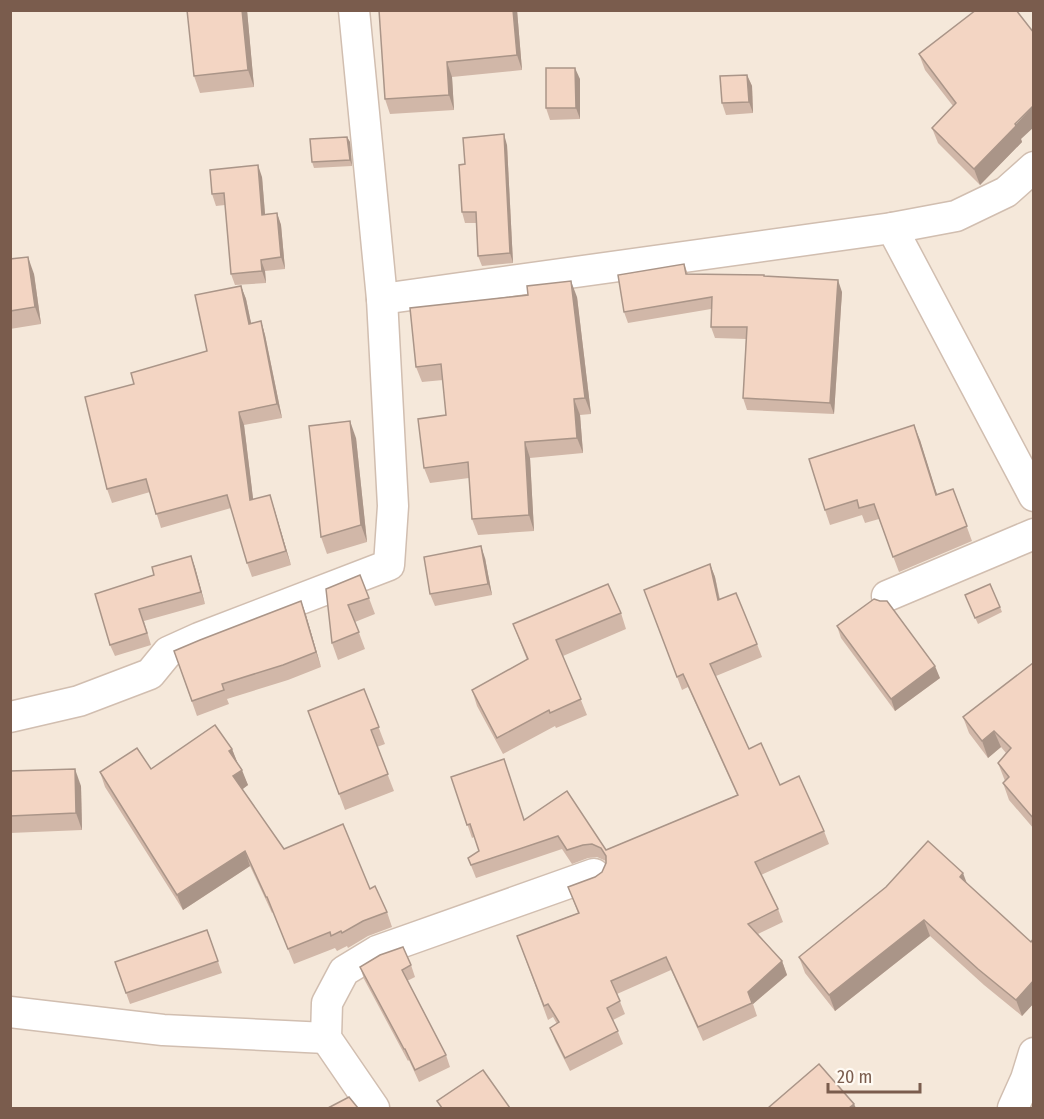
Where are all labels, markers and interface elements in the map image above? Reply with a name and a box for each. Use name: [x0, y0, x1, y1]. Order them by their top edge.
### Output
scale bar: [828, 1056, 920, 1094]
text: 20 m: [837, 1066, 872, 1088]

